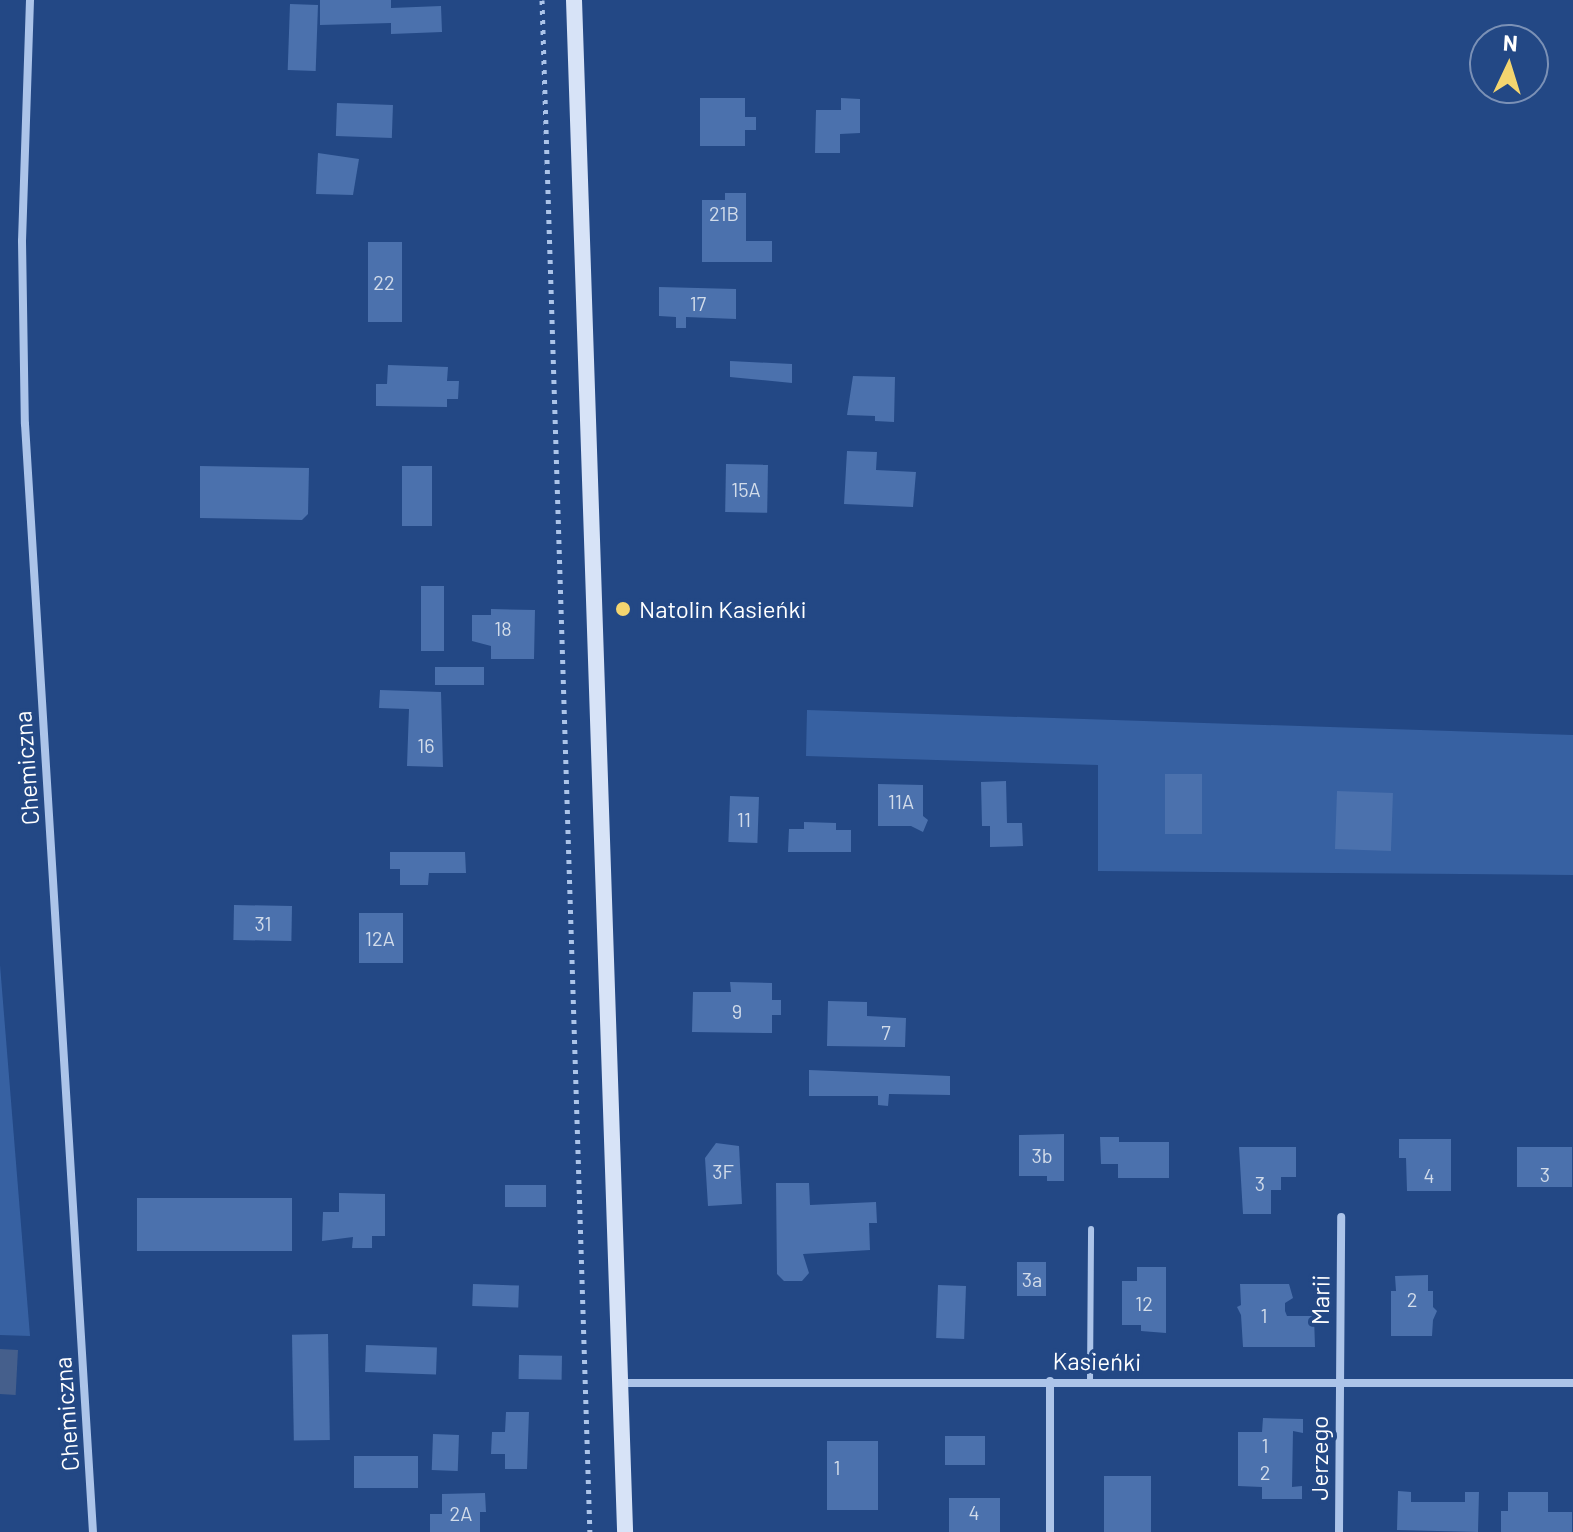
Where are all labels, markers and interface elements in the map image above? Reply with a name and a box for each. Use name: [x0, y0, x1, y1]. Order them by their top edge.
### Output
north arrow: [1469, 24, 1549, 104]
text: N: [1502, 29, 1519, 56]
house number: 21B: [709, 201, 739, 225]
house number: 22: [373, 270, 395, 294]
house number: 17: [690, 291, 706, 315]
house number: 15A: [731, 477, 761, 501]
place label: Natolin Kasieńki: [639, 595, 807, 623]
marker: Natolin Kasieńki: [614, 600, 632, 618]
house number: 18: [494, 616, 512, 640]
street label: Chemiczna: [8, 710, 44, 826]
house number: 16: [417, 733, 435, 757]
house number: 11A: [888, 789, 914, 813]
house number: 11: [737, 807, 751, 831]
house number: 31: [254, 911, 272, 935]
house number: 12A: [365, 926, 395, 950]
house number: 9: [732, 999, 742, 1023]
house number: 7: [881, 1020, 891, 1044]
house number: 3b: [1031, 1143, 1053, 1167]
house number: 3F: [712, 1159, 734, 1183]
house number: 3: [1540, 1162, 1550, 1186]
house number: 4: [1423, 1163, 1435, 1187]
house number: 3: [1255, 1171, 1265, 1195]
house number: 3a: [1022, 1267, 1042, 1291]
street label: Marii: [1305, 1275, 1335, 1325]
house number: 2: [1407, 1287, 1417, 1311]
house number: 12: [1135, 1291, 1153, 1315]
house number: 1: [1261, 1303, 1267, 1327]
street label: Kasieńki: [1053, 1346, 1141, 1376]
street label: Chemiczna: [48, 1356, 84, 1472]
street label: Jerzego: [1305, 1416, 1333, 1500]
house number: 1: [1262, 1433, 1268, 1457]
house number: 1: [834, 1455, 840, 1479]
house number: 2: [1260, 1460, 1270, 1484]
house number: 4: [968, 1500, 980, 1524]
house number: 2A: [450, 1501, 472, 1525]

